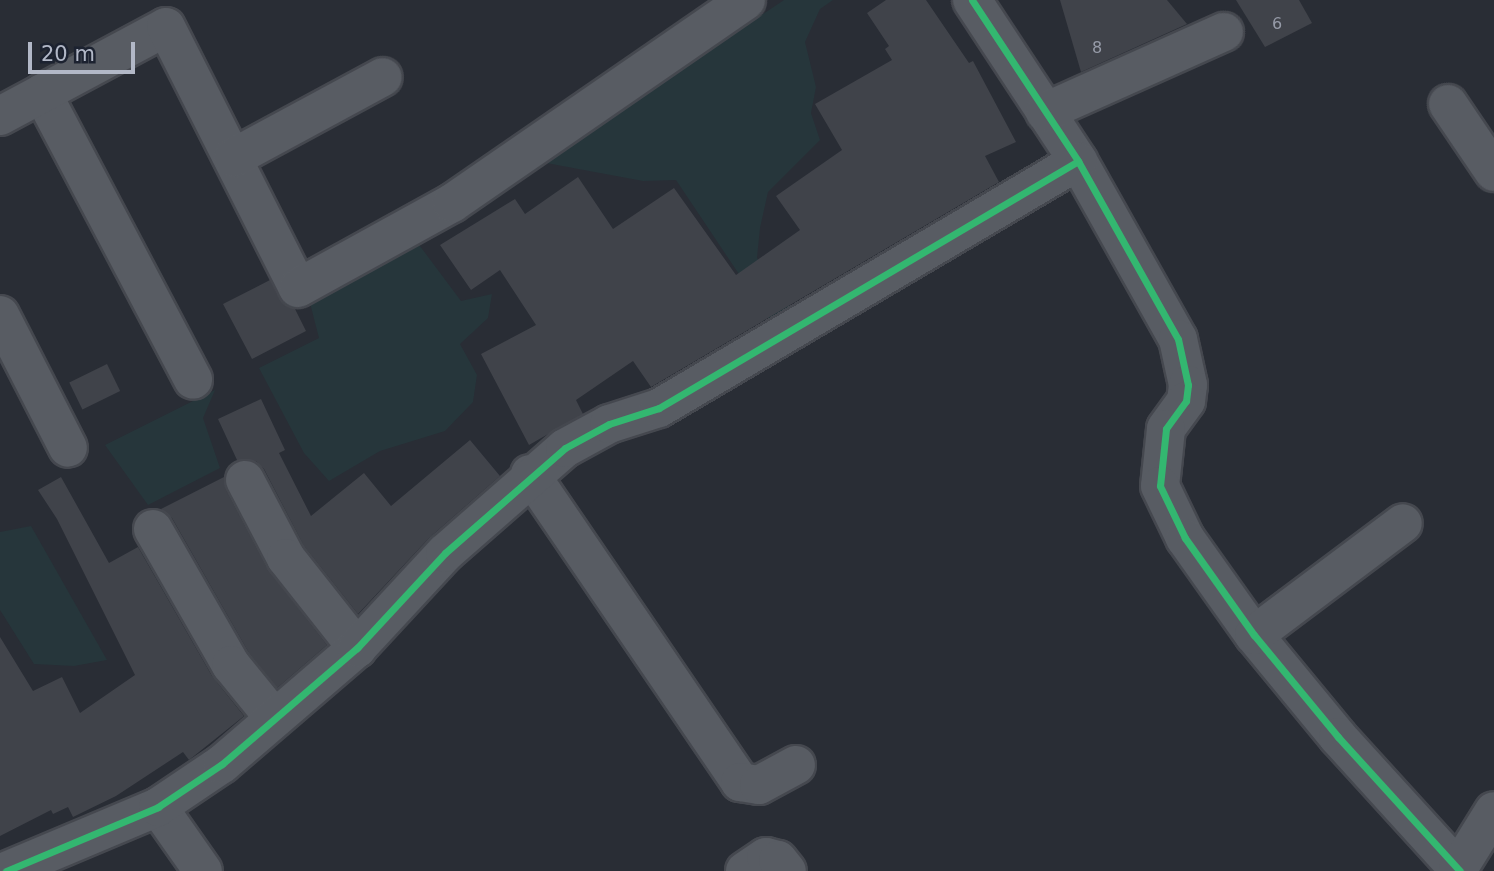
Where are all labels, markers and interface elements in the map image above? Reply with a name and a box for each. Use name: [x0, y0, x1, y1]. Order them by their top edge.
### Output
house number: 6: [1272, 14, 1282, 34]
scale bar: [32, 28, 138, 72]
house number: 8: [1092, 38, 1102, 58]
text: 20 m: [41, 42, 95, 66]

